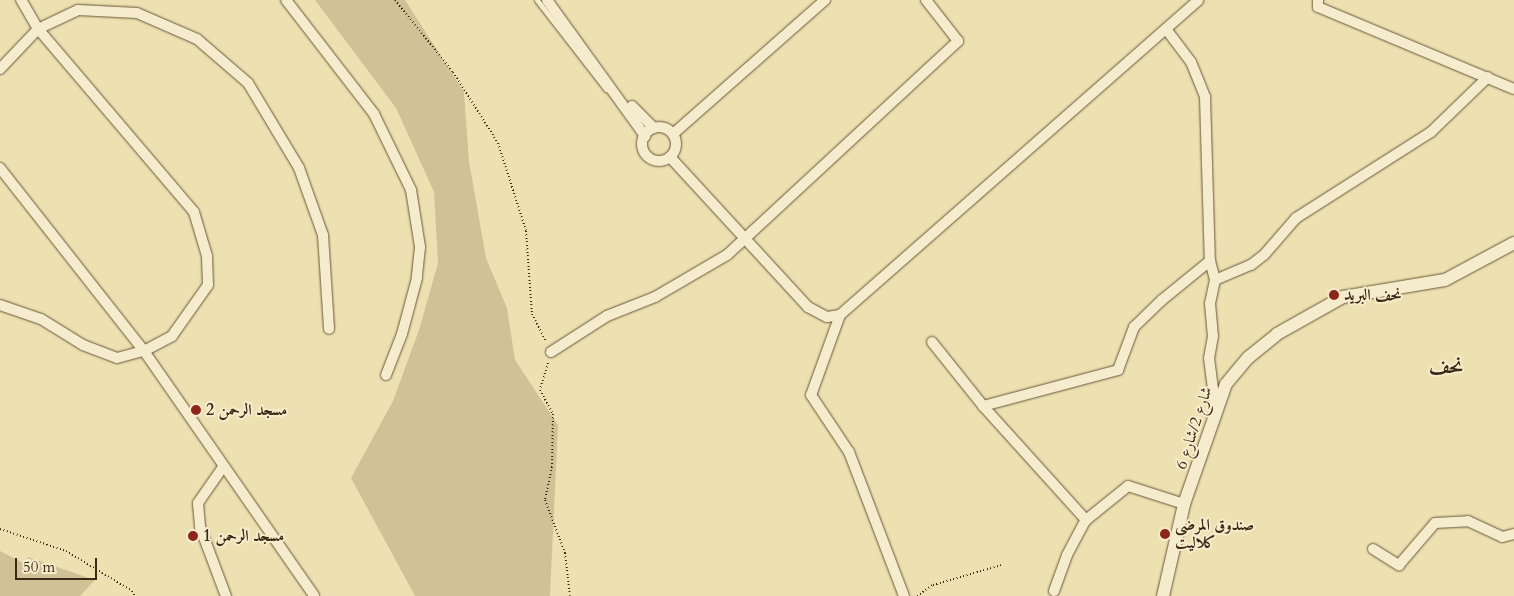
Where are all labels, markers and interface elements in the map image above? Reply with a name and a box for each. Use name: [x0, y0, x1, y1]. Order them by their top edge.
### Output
place label: نحف البريد: [1344, 285, 1401, 305]
marker: نحف البريد: [1328, 289, 1340, 301]
district label: نحف: [1429, 354, 1463, 380]
street label: شارع 2/شارع 6: [1172, 384, 1216, 472]
place label: مسجد الرحمن 2: [206, 400, 287, 420]
marker: مسجد الرحمن 2: [190, 404, 202, 416]
place label: صندوق المرضى كلاليت: [1175, 515, 1254, 553]
place label: مسجد الرحمن 1: [203, 526, 284, 546]
marker: صندوق المرضى كلاليت: [1159, 528, 1171, 540]
marker: مسجد الرحمن 1: [187, 530, 199, 542]
scale bar: [18, 548, 100, 580]
text: 50 m: [23, 557, 55, 577]

